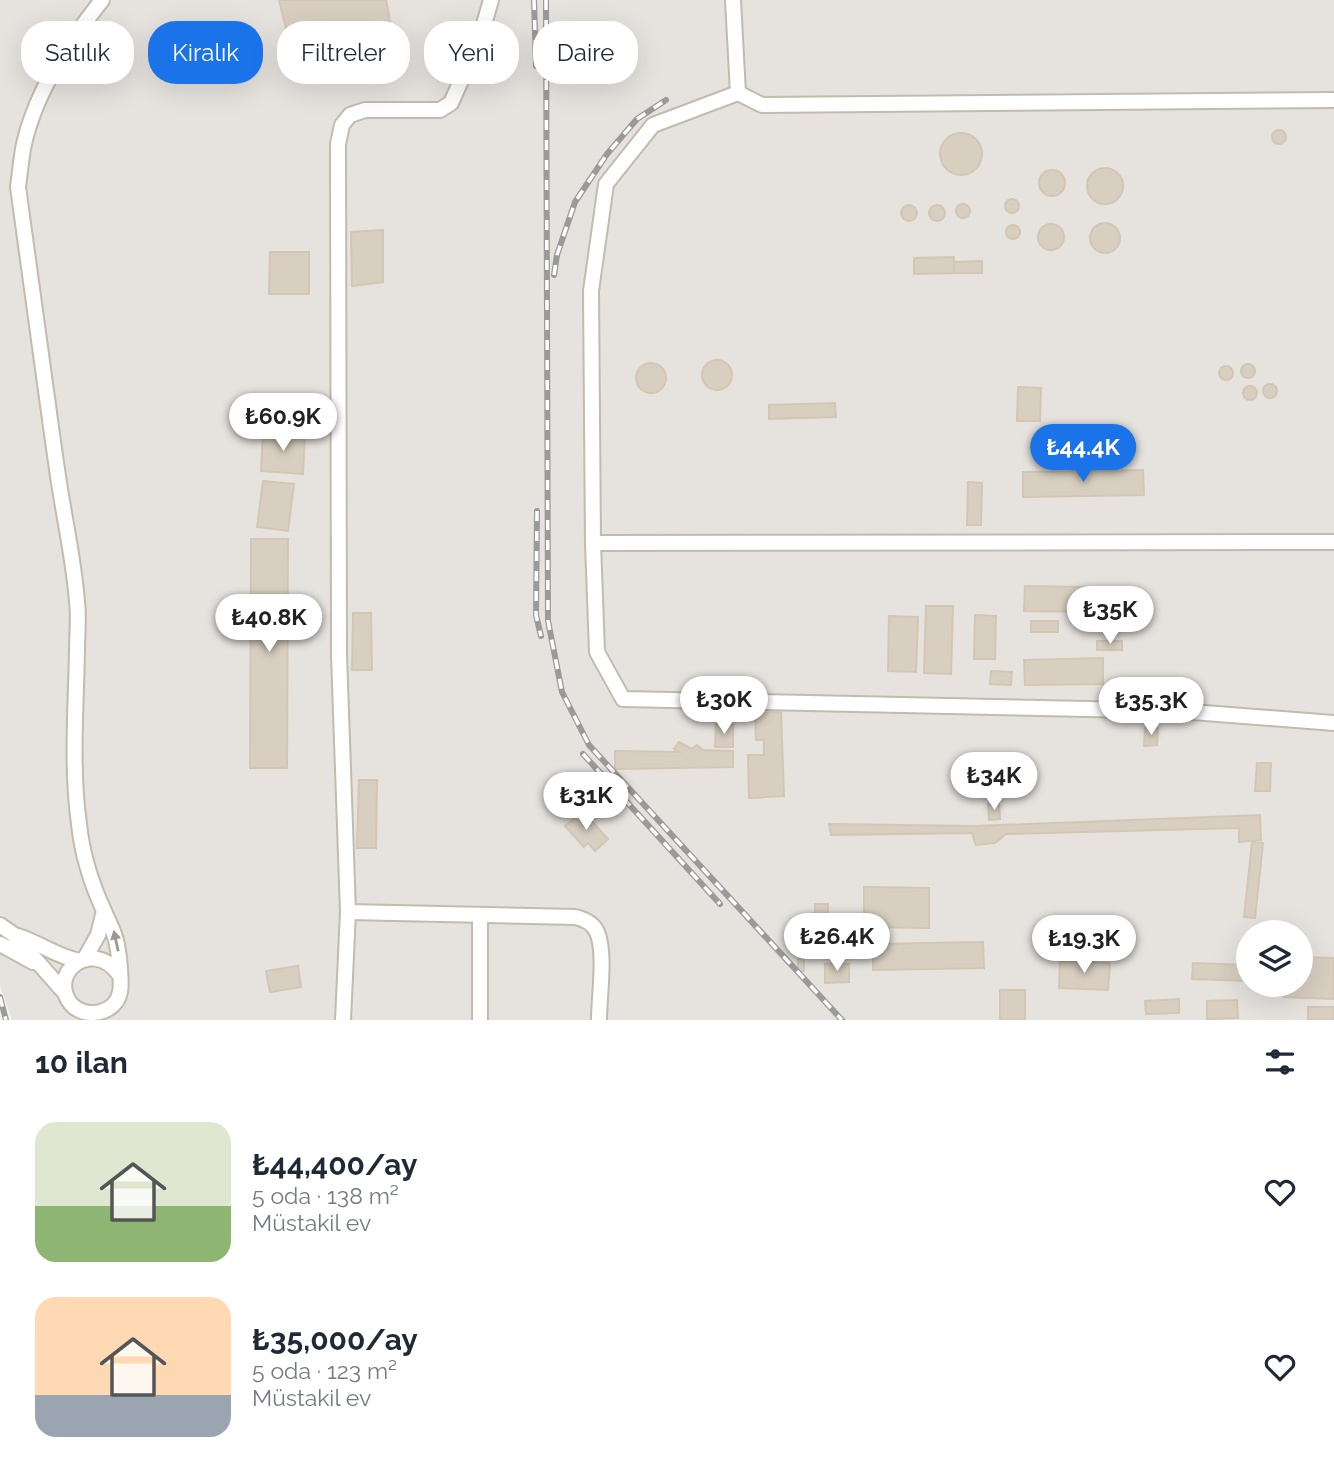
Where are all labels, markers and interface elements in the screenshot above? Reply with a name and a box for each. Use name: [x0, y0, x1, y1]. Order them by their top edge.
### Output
chip: Satılık: [21, 21, 134, 84]
chip: Kiralık: [148, 21, 263, 84]
chip: Filtreler: [277, 21, 410, 84]
chip: Yeni: [424, 21, 519, 84]
chip: Daire: [533, 21, 638, 84]
pin: ₺60.9K: [226, 393, 340, 453]
text: ₺60.9K: [245, 402, 321, 429]
pin: ₺44.4K: [1026, 424, 1140, 484]
text: ₺44.4K: [1046, 433, 1120, 460]
pin: ₺35K: [1069, 586, 1151, 646]
pin: ₺40.8K: [212, 594, 326, 654]
text: ₺35K: [1083, 595, 1137, 622]
text: ₺40.8K: [231, 603, 307, 630]
pin: ₺30K: [683, 676, 765, 736]
pin: ₺35.3K: [1094, 678, 1208, 737]
text: ₺30K: [696, 685, 752, 712]
text: ₺35.3K: [1115, 686, 1187, 713]
pin: ₺34K: [953, 752, 1035, 812]
text: ₺34K: [966, 761, 1022, 788]
pin: ₺31K: [545, 772, 627, 832]
text: ₺31K: [559, 781, 613, 808]
pin: ₺26.4K: [780, 914, 894, 973]
pin: ₺19.3K: [1027, 916, 1141, 975]
map controls: [1236, 920, 1313, 997]
button: layers: [1236, 920, 1313, 997]
text: ₺26.4K: [800, 922, 874, 949]
text: ₺19.3K: [1048, 924, 1120, 951]
one-way arrow: [111, 930, 122, 952]
icon: filters: [1261, 1043, 1299, 1081]
text: 10 ilan: [35, 1045, 128, 1080]
text: ₺44,400/ay: [252, 1147, 417, 1182]
icon: home: [91, 1150, 175, 1234]
icon: heart: [1261, 1173, 1299, 1211]
text: 5 oda · 138 m²: [252, 1182, 399, 1209]
text: Müstakil ev: [252, 1209, 371, 1236]
text: ₺35,000/ay: [252, 1322, 418, 1357]
icon: home: [91, 1325, 175, 1409]
icon: heart: [1261, 1348, 1299, 1386]
text: 5 oda · 123 m²: [252, 1357, 397, 1384]
text: Müstakil ev: [252, 1384, 371, 1411]

